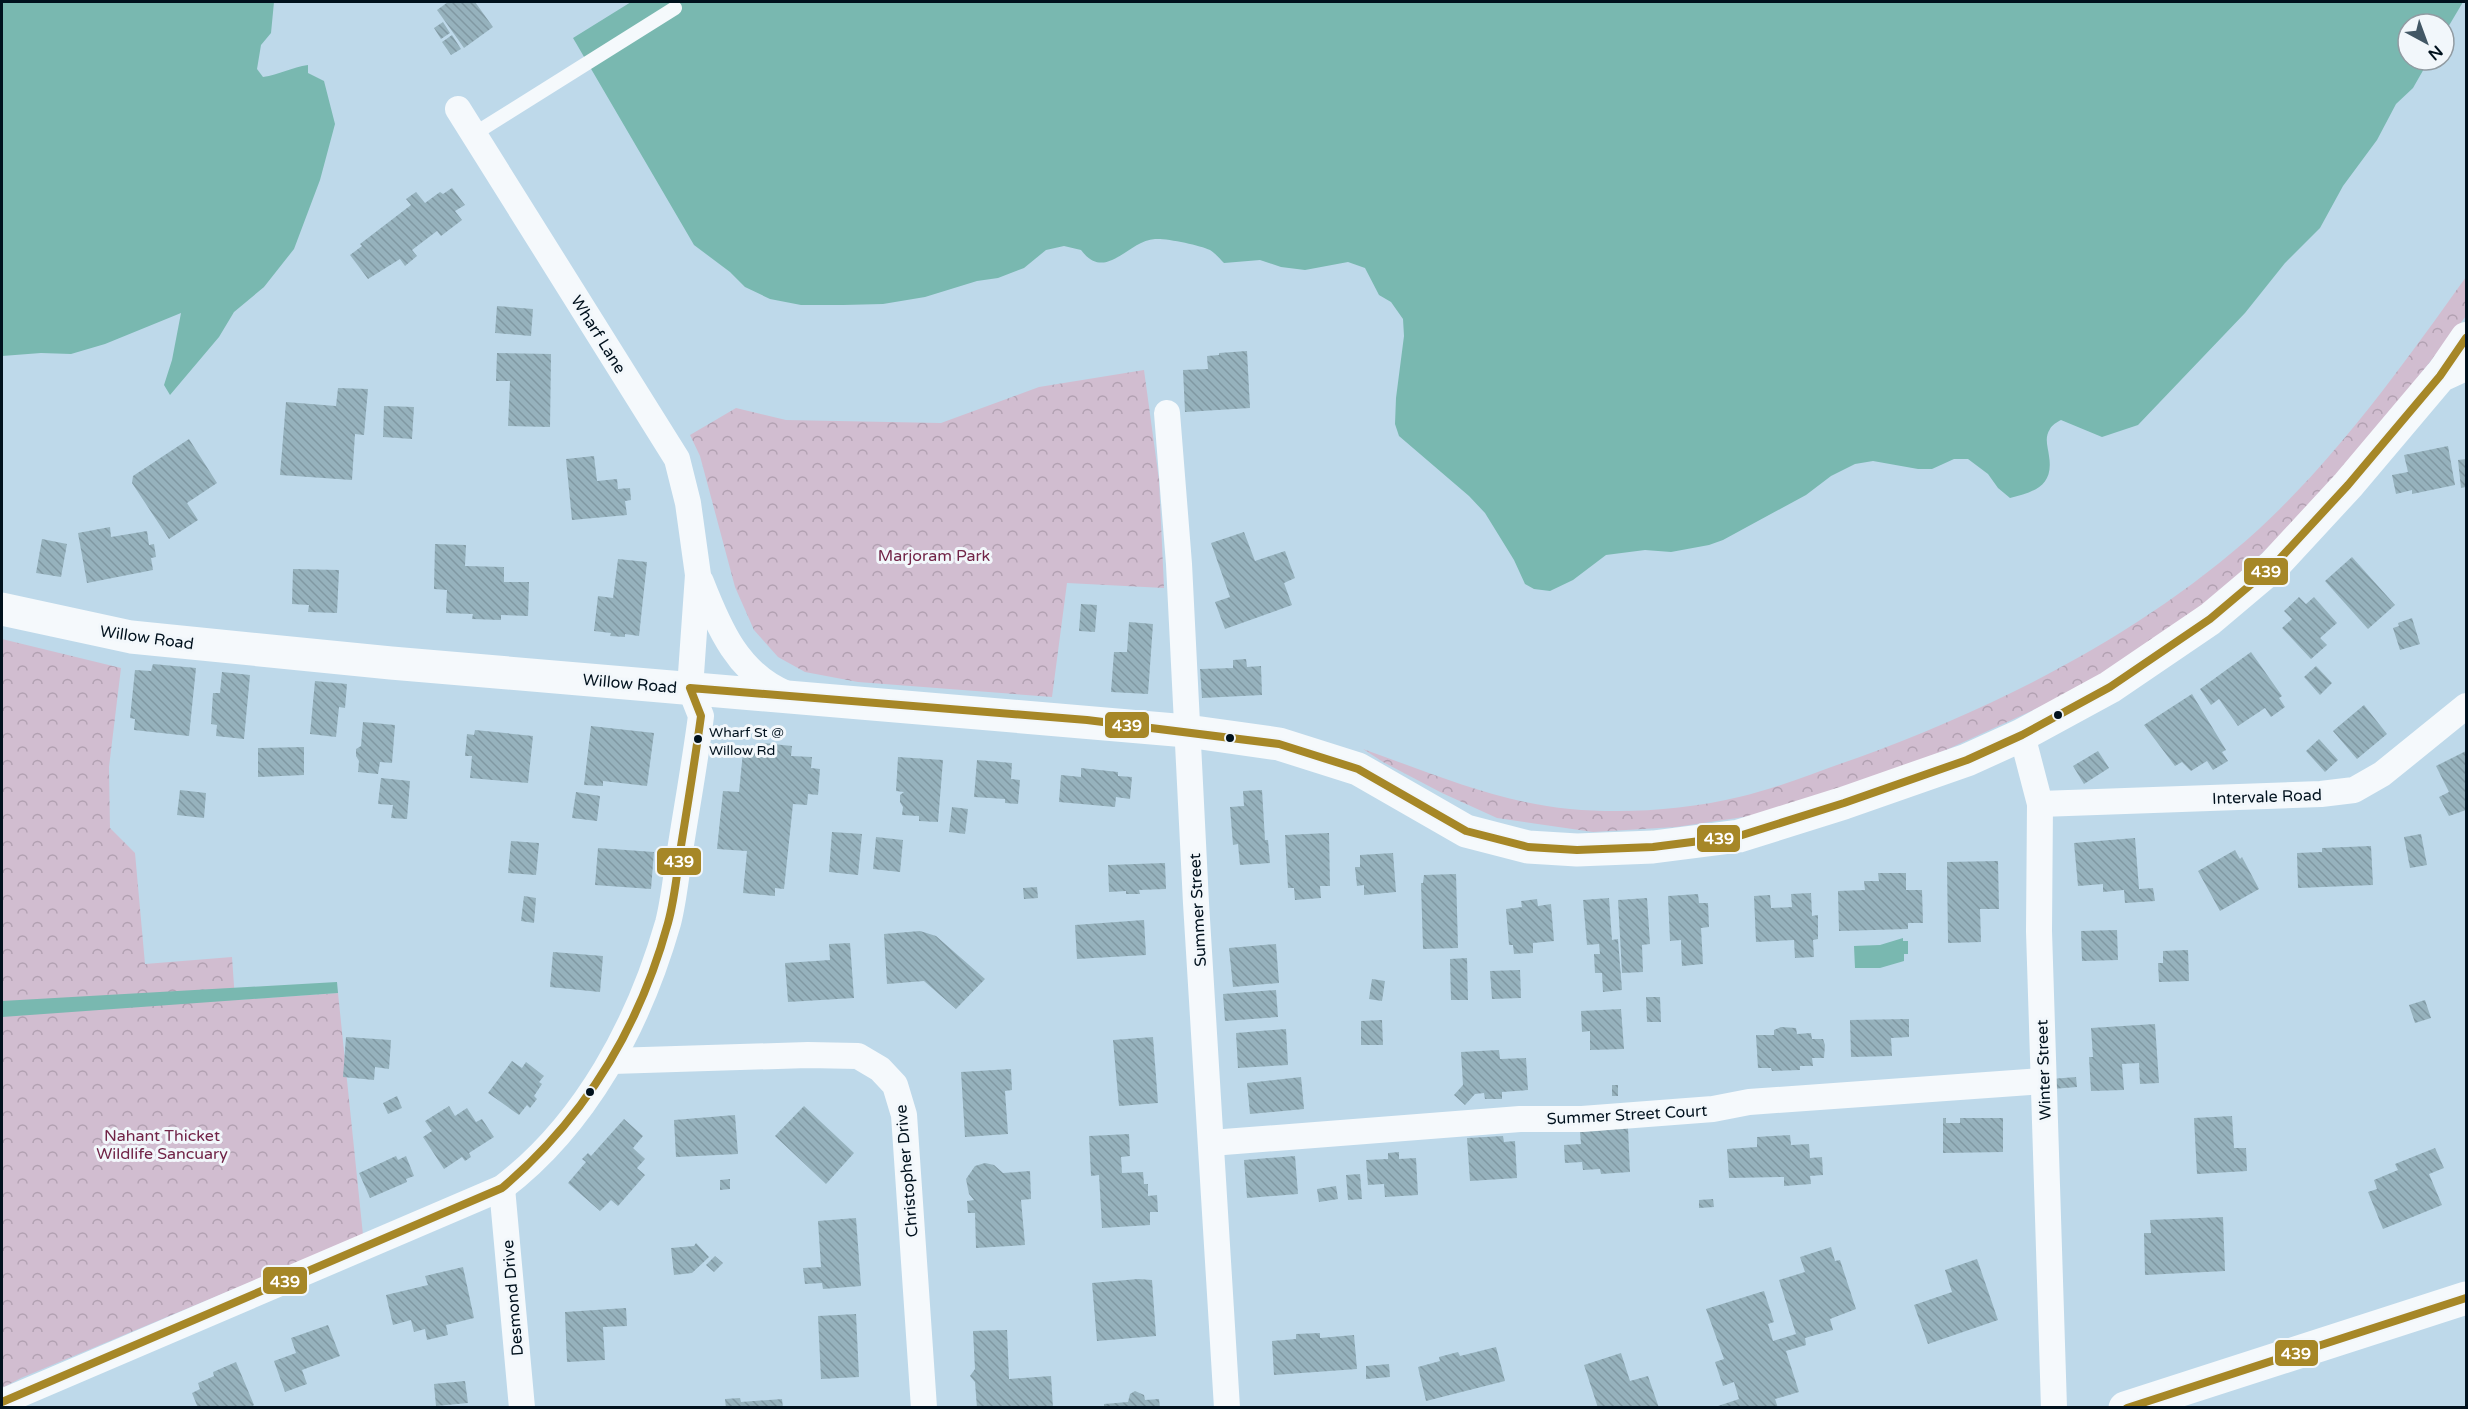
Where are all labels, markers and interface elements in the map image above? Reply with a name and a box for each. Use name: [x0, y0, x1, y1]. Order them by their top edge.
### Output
north arrow: [2396, 12, 2456, 72]
text: N: [2424, 41, 2447, 64]
street label: Wharf Lane: [566, 292, 630, 377]
park label: Marjoram Park: [878, 546, 991, 566]
line badge: 439: [2243, 557, 2289, 586]
text: 439: [2251, 562, 2281, 582]
street label: Willow Road: [99, 622, 195, 654]
street label: Willow Road: [582, 670, 678, 698]
unlabelled marker: [2052, 709, 2064, 721]
line badge: 439: [1104, 711, 1150, 739]
text: 439: [1112, 716, 1142, 736]
place label: Wharf St @ Willow Rd: [709, 724, 784, 759]
unlabelled marker: [1224, 732, 1236, 744]
marker: Wharf St @ Willow Rd: [692, 733, 704, 745]
street label: Intervale Road: [2212, 785, 2322, 809]
line badge: 439: [1696, 824, 1741, 853]
text: 439: [1704, 829, 1734, 849]
line badge: 439: [656, 847, 702, 876]
text: 439: [664, 852, 694, 872]
street label: Summer Street: [1185, 853, 1211, 967]
street label: Winter Street: [2032, 1019, 2056, 1121]
unlabelled marker: [584, 1086, 596, 1098]
street label: Summer Street Court: [1546, 1101, 1708, 1129]
street label: Christopher Drive: [891, 1104, 923, 1238]
park label: Nahant Thicket Wildlife Sancuary: [96, 1126, 228, 1164]
street label: Desmond Drive: [498, 1239, 528, 1357]
line badge: 439: [262, 1266, 308, 1295]
text: 439: [270, 1272, 300, 1292]
line badge: 439: [2274, 1339, 2319, 1367]
text: 439: [2281, 1344, 2311, 1364]

